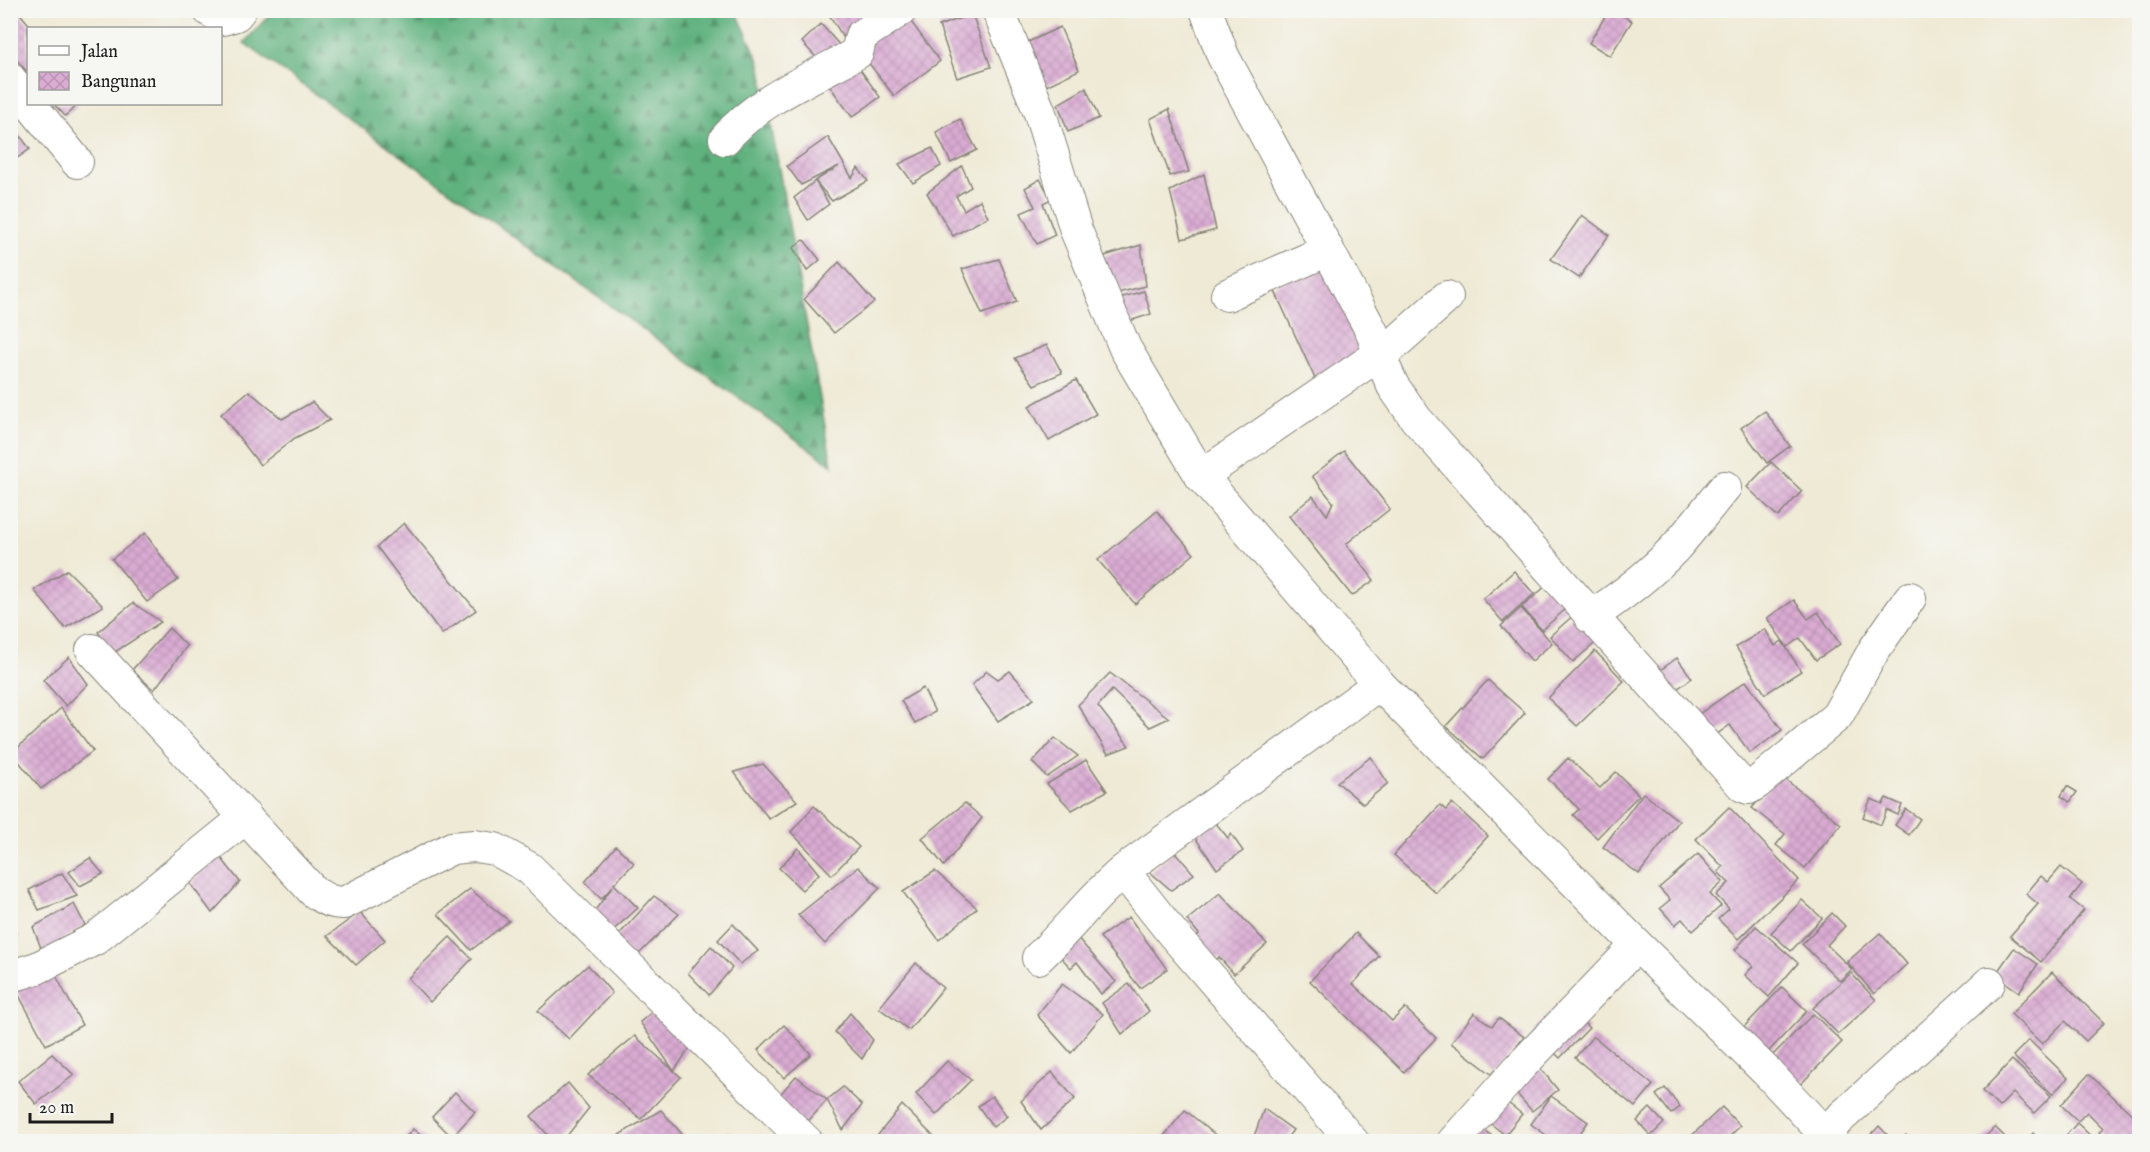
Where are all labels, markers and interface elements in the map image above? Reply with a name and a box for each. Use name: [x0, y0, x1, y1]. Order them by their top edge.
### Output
legend: [27, 27, 222, 105]
text: Jalan: [79, 41, 118, 64]
text: Bangunan: [81, 71, 157, 94]
scale bar: [30, 1086, 112, 1124]
text: 20 m: [39, 1097, 74, 1120]

